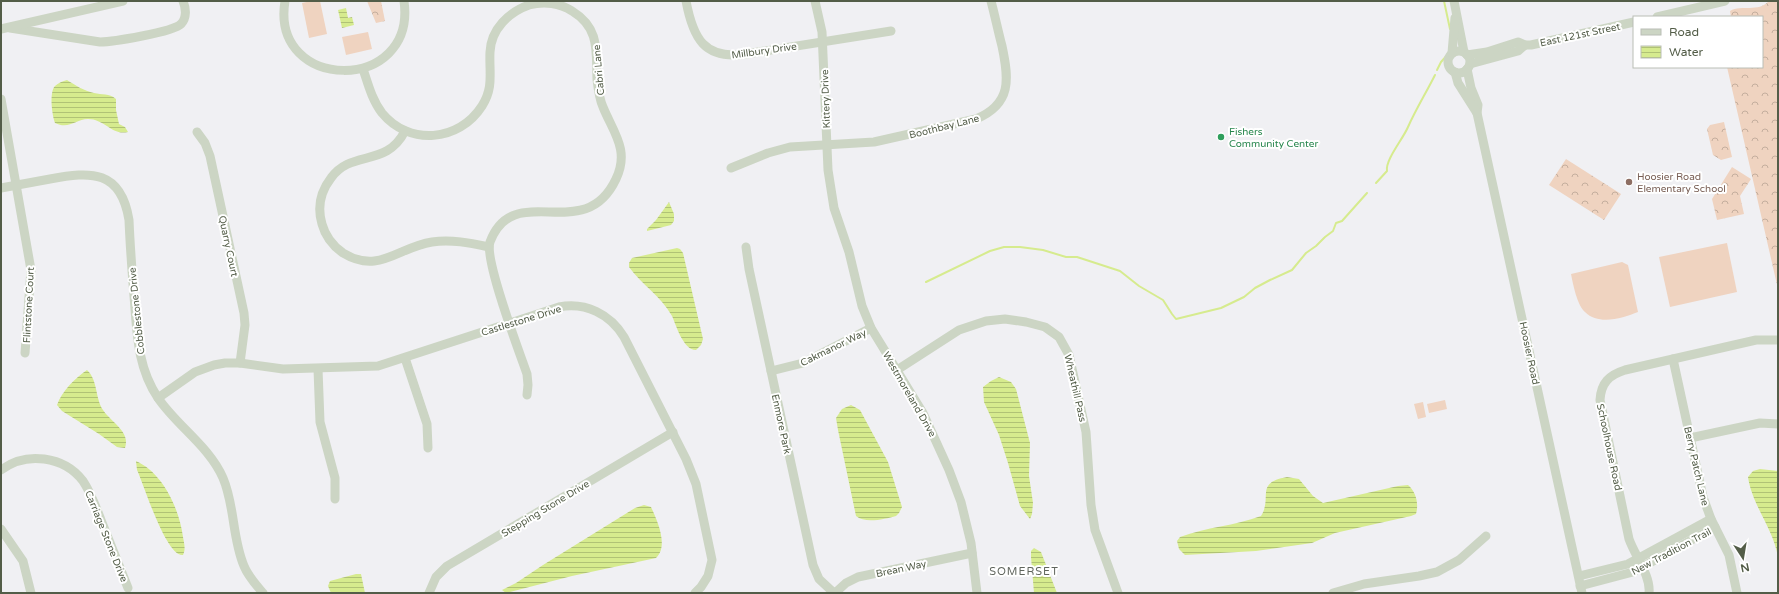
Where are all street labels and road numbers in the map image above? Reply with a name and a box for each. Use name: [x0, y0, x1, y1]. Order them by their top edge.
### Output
street label: East 121st Street: [1539, 21, 1622, 49]
street label: Millbury Drive: [731, 40, 798, 62]
street label: Cabri Lane: [591, 44, 607, 96]
street label: Kittery Drive: [819, 69, 833, 129]
street label: Boothbay Lane: [908, 112, 981, 141]
street label: Quarry Court: [216, 215, 240, 278]
street label: Flintstone Court: [21, 266, 37, 343]
street label: Cobblestone Drive: [126, 267, 148, 355]
street label: Castlestone Drive: [480, 303, 563, 339]
street label: Hoosier Road: [1516, 321, 1542, 386]
street label: Cakmanor Way: [798, 326, 869, 369]
street label: Westmoreland Drive: [880, 350, 939, 439]
street label: Wheathill Pass: [1061, 353, 1089, 423]
street label: Enmore Park: [769, 393, 793, 456]
street label: Schoolhouse Road: [1594, 403, 1624, 492]
street label: Berry Patch Lane: [1681, 425, 1711, 507]
street label: Stepping Stone Drive: [499, 478, 592, 540]
street label: Carriage Stone Drive: [82, 489, 130, 584]
street label: New Tradition Trail: [1629, 526, 1713, 578]
street label: Brean Way: [875, 558, 928, 580]

